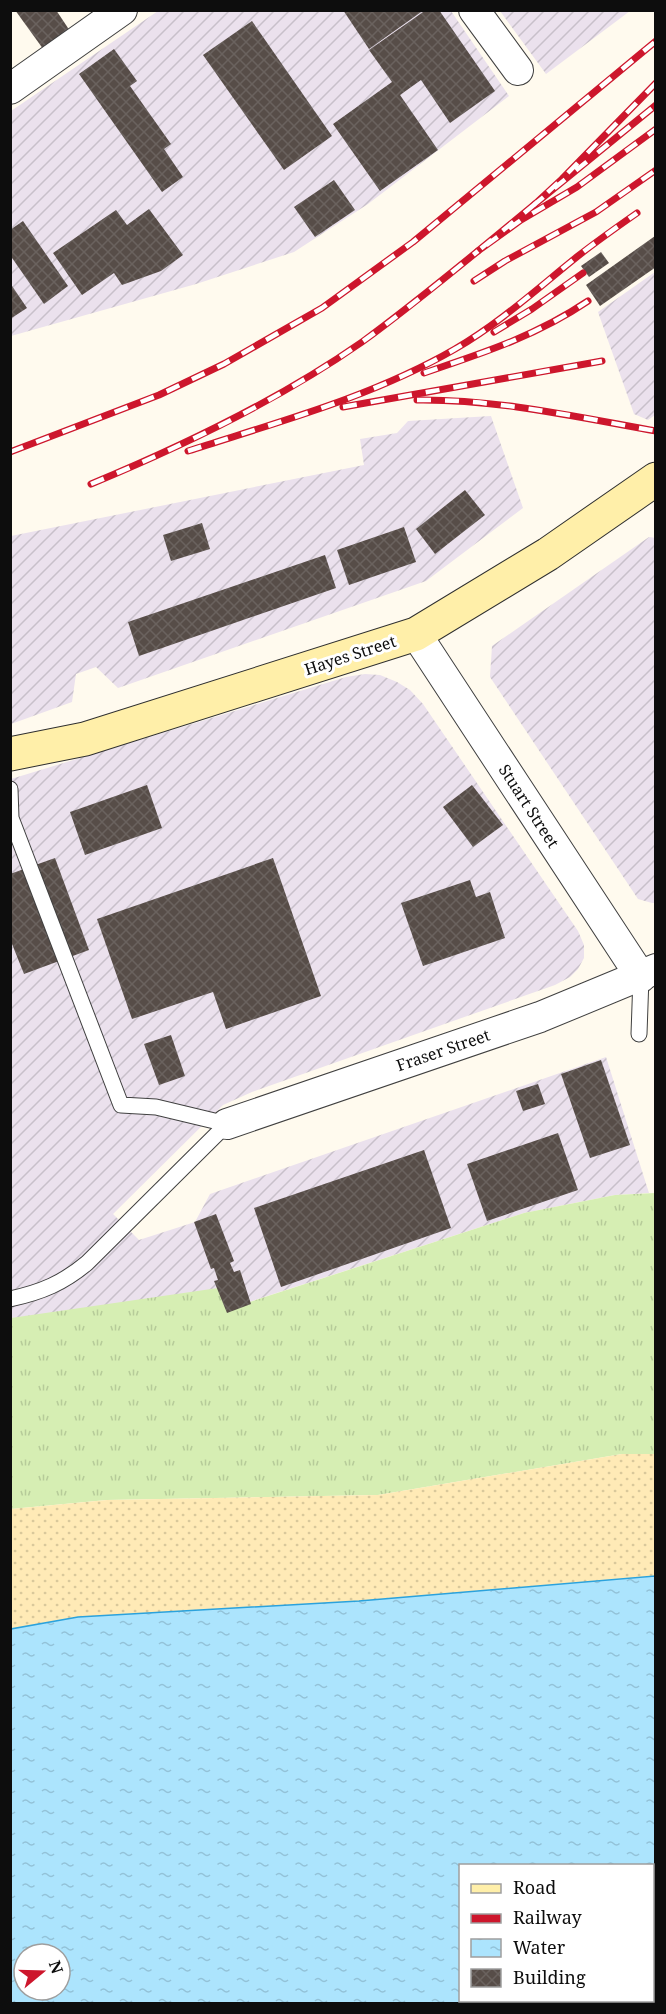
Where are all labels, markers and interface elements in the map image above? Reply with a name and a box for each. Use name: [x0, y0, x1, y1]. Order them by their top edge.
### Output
street label: Hayes Street: [301, 630, 399, 680]
street label: Stuart Street: [494, 760, 564, 852]
street label: Fraser Street: [393, 1024, 493, 1076]
legend: [459, 1864, 654, 2002]
text: Road: [513, 1875, 556, 1899]
text: Railway: [513, 1905, 583, 1929]
text: Water: [513, 1935, 566, 1959]
north arrow: [12, 1942, 72, 2002]
text: N: [44, 1958, 69, 1977]
text: Building: [513, 1965, 586, 1989]

